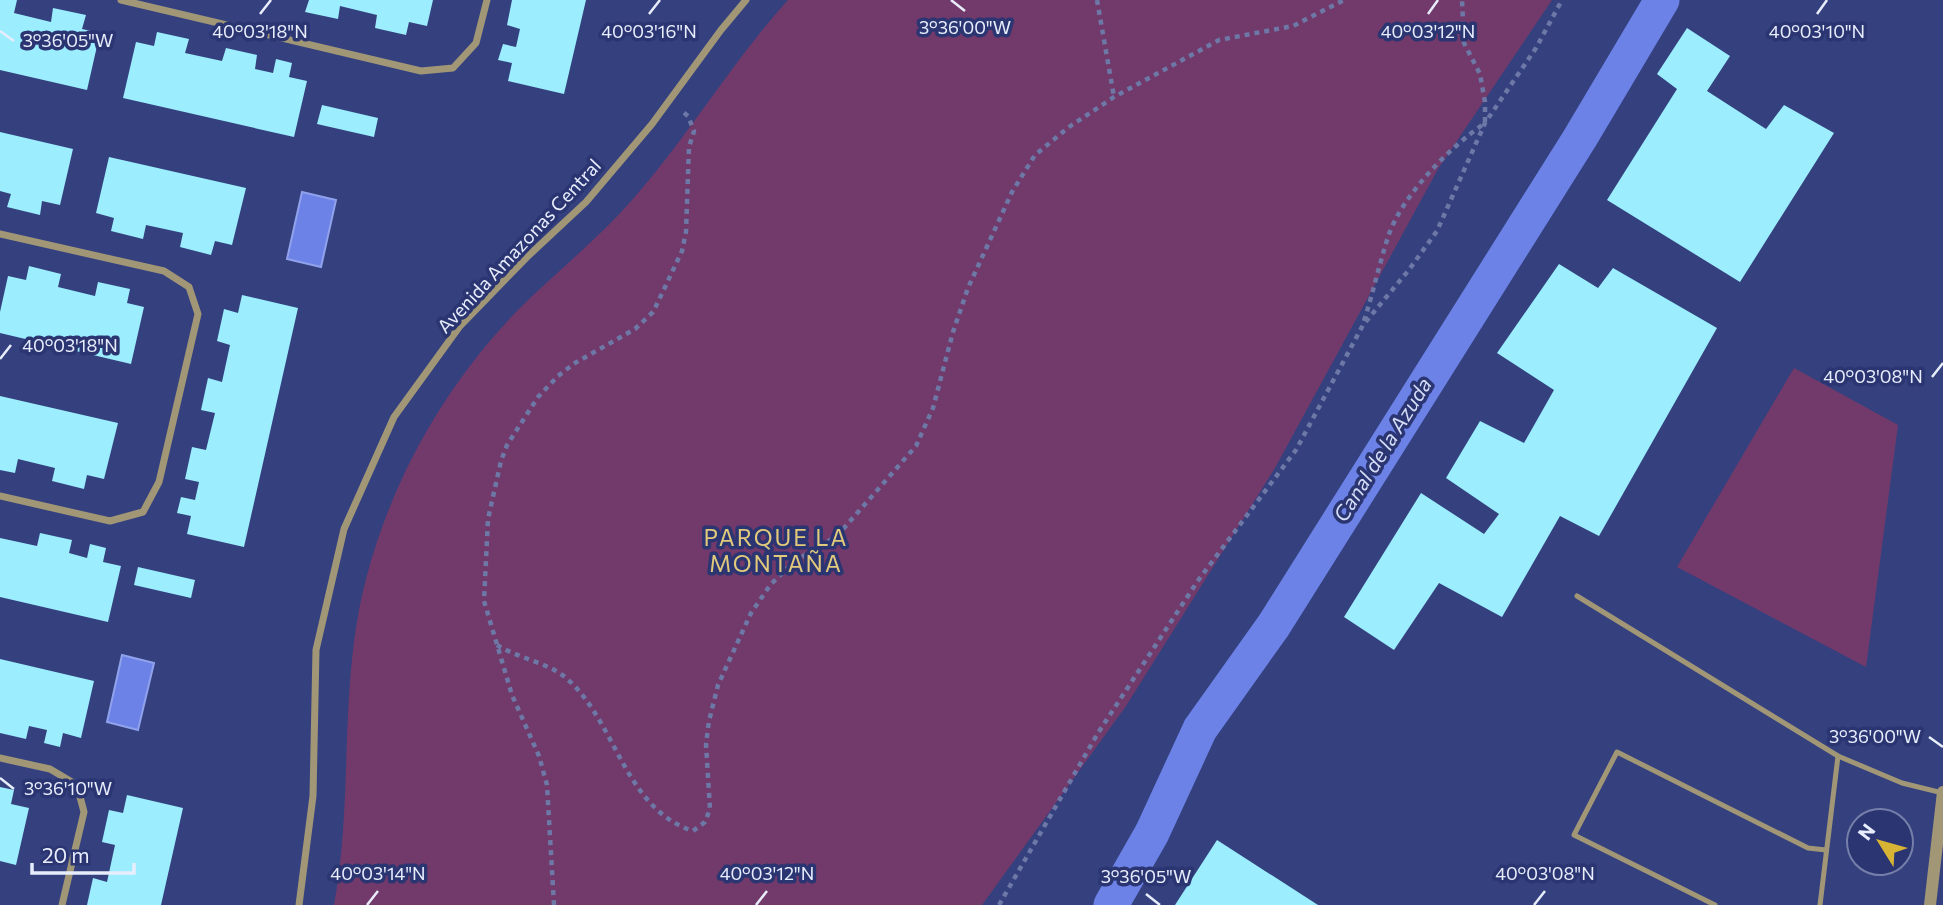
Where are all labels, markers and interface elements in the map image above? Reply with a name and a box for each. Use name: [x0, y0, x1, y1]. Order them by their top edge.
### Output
text: 3°36'00"W: [919, 16, 1011, 38]
text: 40°03'18"N: [212, 20, 308, 42]
text: 40°03'16"N: [601, 20, 697, 42]
text: 40°03'12"N: [1381, 20, 1475, 42]
text: 40°03'10"N: [1769, 20, 1865, 42]
text: 3°36'05"W: [23, 29, 113, 51]
street label: Avenida Amazonas Central: [432, 154, 605, 337]
text: 40°03'18"N: [22, 334, 118, 356]
text: 40°03'08"N: [1823, 365, 1923, 387]
water label: Canal de la Azuda: [1327, 373, 1436, 526]
district label: PARQUE LA MONTAÑA: [704, 523, 848, 577]
text: 3°36'00"W: [1829, 725, 1921, 747]
text: 3°36'10"W: [24, 777, 112, 799]
north arrow: [1845, 807, 1915, 877]
text: N: [1853, 819, 1880, 844]
scale bar: [32, 832, 133, 876]
text: 20 m: [42, 842, 90, 867]
text: 40°03'14"N: [330, 862, 426, 884]
text: 40°03'12"N: [720, 862, 814, 884]
text: 40°03'08"N: [1495, 862, 1595, 884]
text: 3°36'05"W: [1101, 865, 1191, 887]

